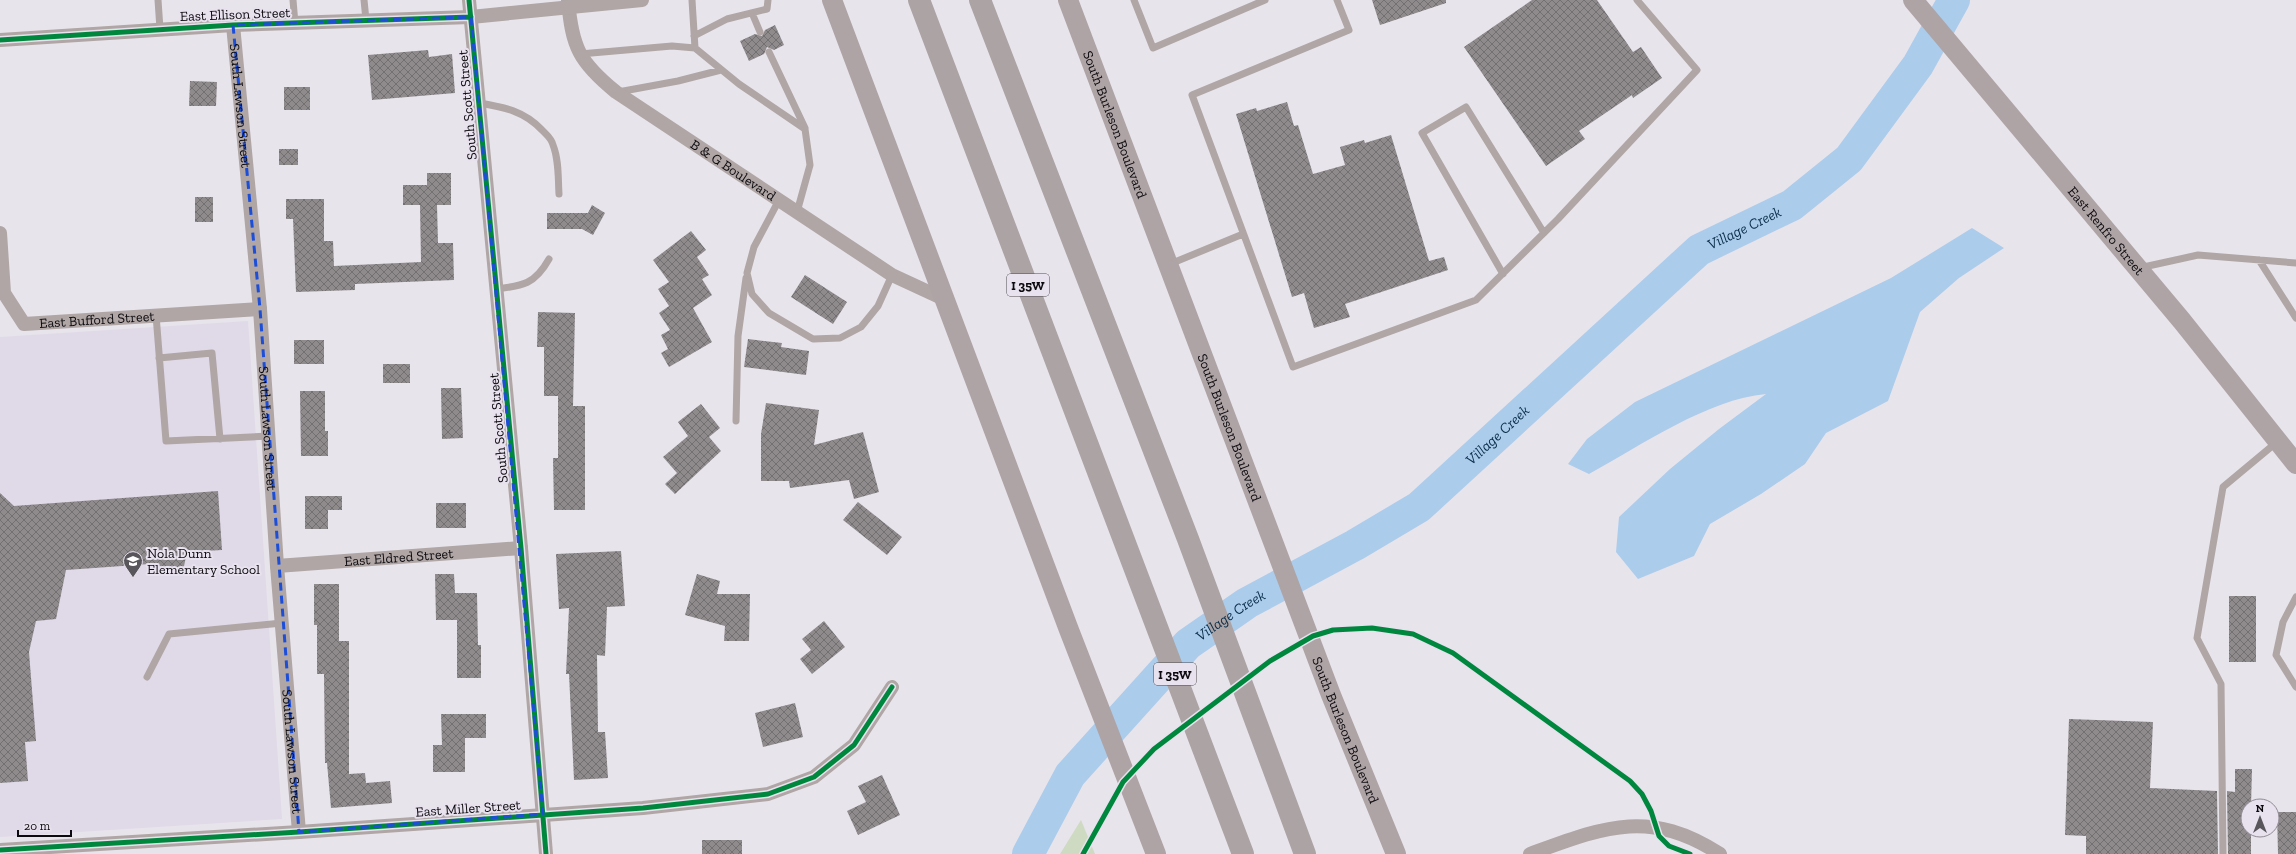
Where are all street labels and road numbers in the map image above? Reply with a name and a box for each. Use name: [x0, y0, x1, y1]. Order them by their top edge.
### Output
street label: East Ellison Street: [179, 4, 291, 25]
street label: South Lawson Street: [226, 43, 255, 169]
street label: South Burleson Boulevard: [1079, 48, 1150, 201]
street label: South Scott Street: [454, 49, 481, 161]
street label: B & G Boulevard: [687, 136, 779, 205]
street label: East Renfro Street: [2064, 183, 2148, 279]
road number: I 35W: [1007, 274, 1049, 296]
street label: East Bufford Street: [39, 308, 156, 332]
street label: South Burleson Boulevard: [1194, 351, 1265, 504]
street label: South Lawson Street: [255, 366, 280, 492]
street label: South Scott Street: [485, 372, 512, 484]
street label: East Eldred Street: [343, 545, 455, 570]
street label: South Burleson Boulevard: [1308, 654, 1383, 806]
road number: I 35W: [1154, 663, 1196, 685]
street label: South Lawson Street: [278, 689, 306, 815]
street label: East Miller Street: [415, 796, 522, 821]

